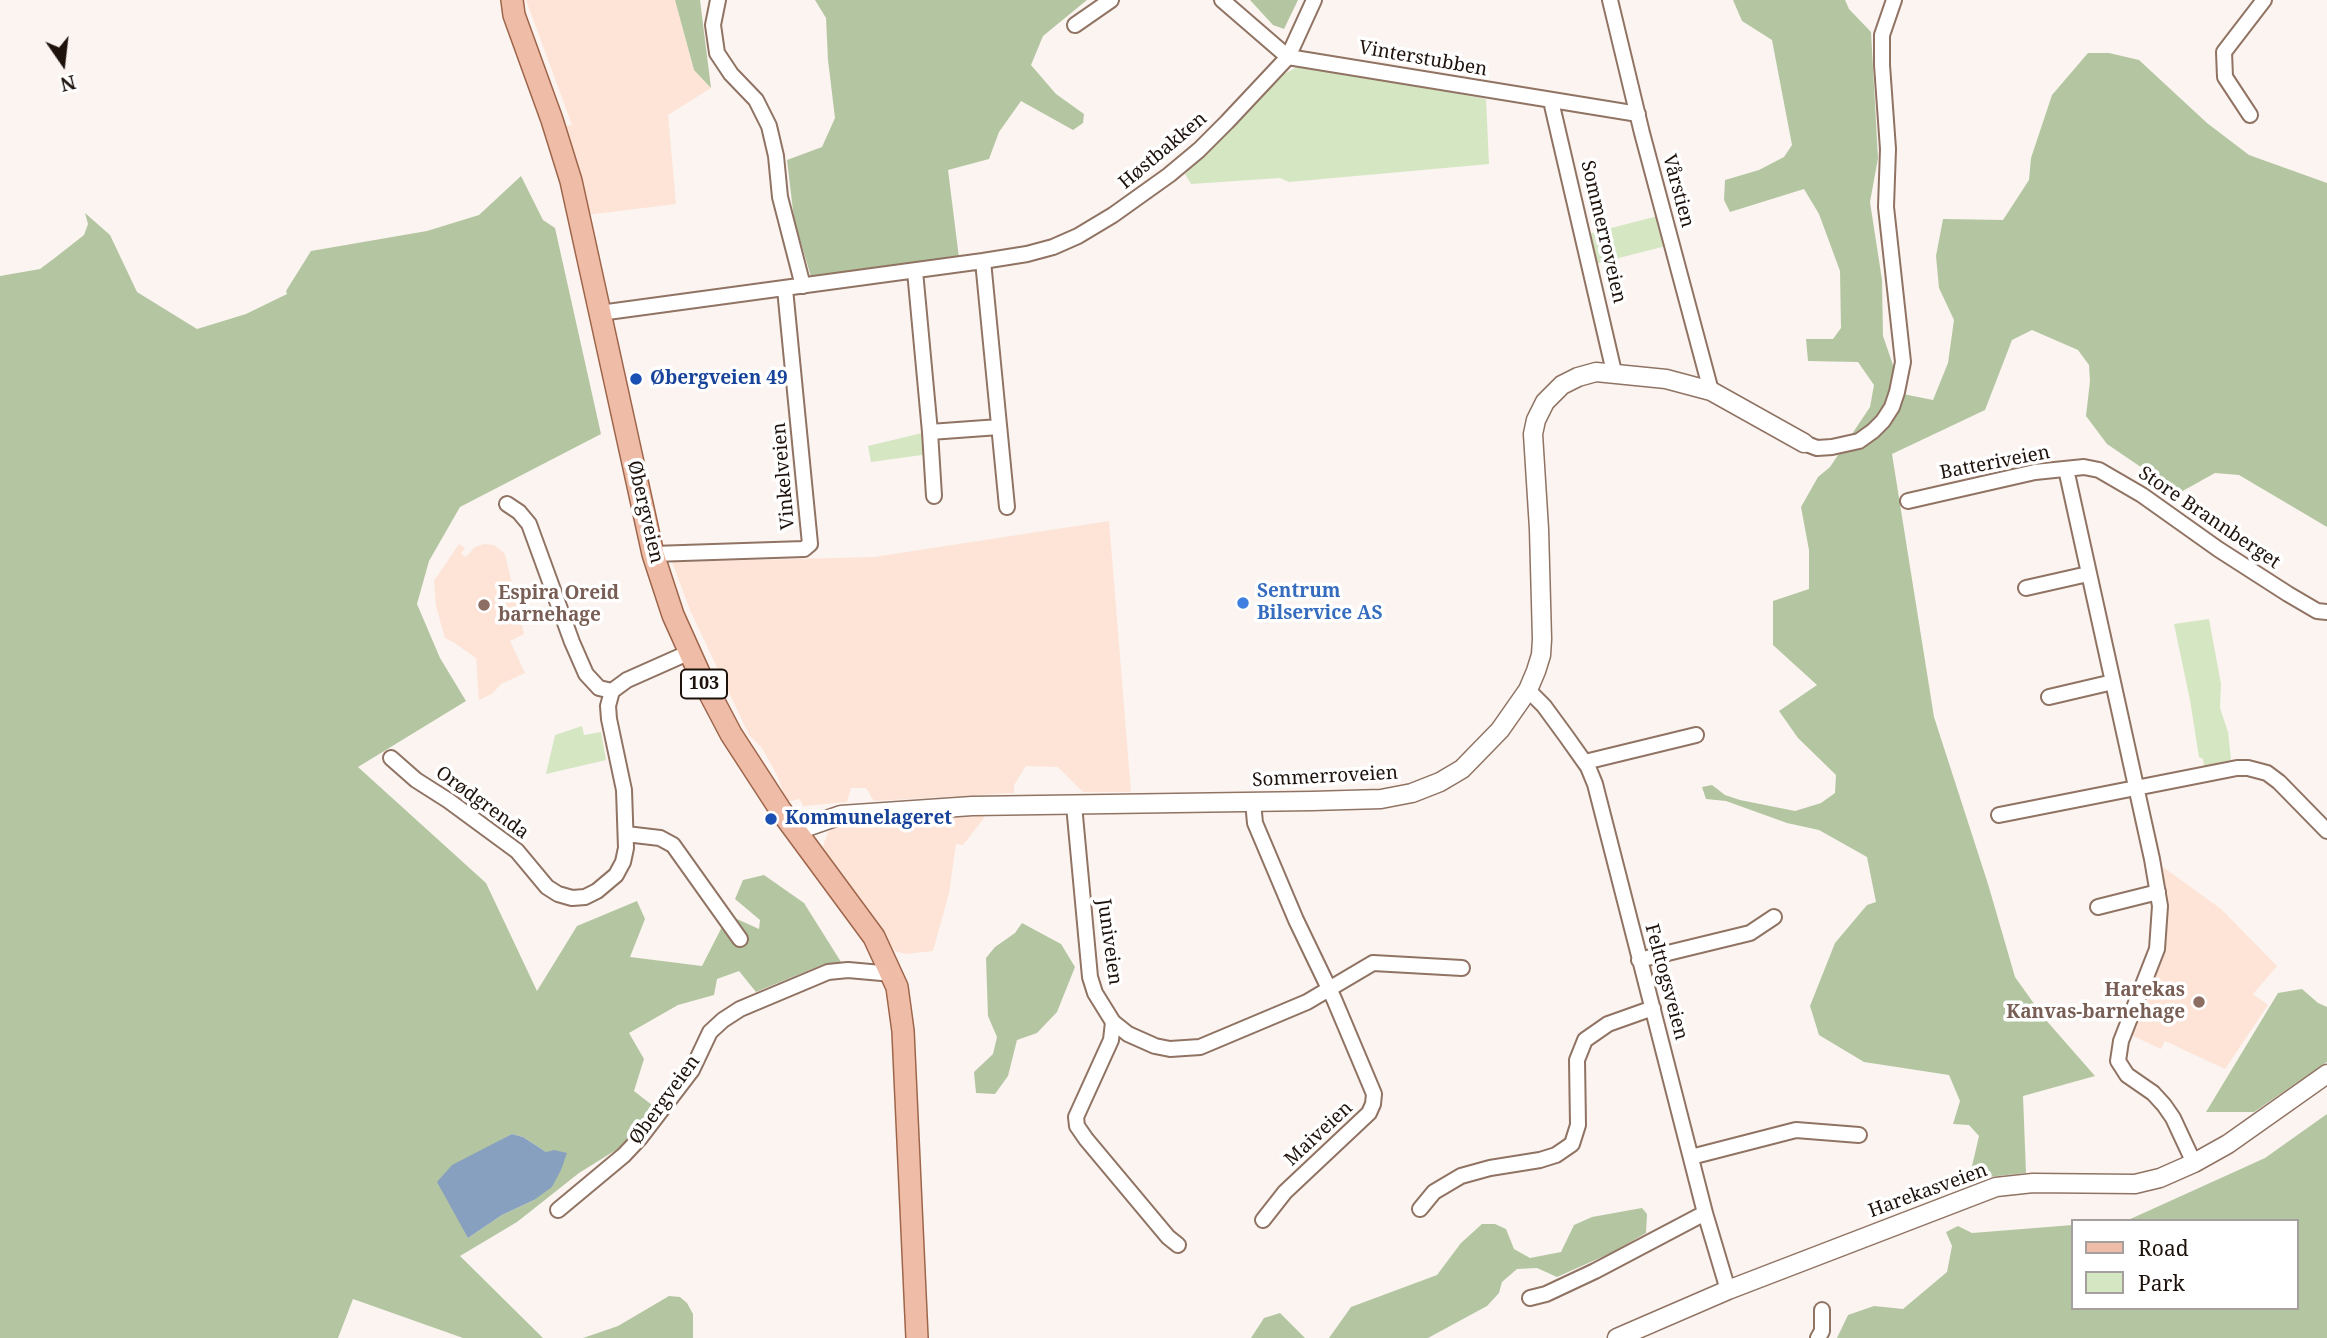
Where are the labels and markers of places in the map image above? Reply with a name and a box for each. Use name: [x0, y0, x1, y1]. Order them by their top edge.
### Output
place label: Øbergveien 49: [650, 368, 788, 390]
marker: Øbergveien 49: [628, 371, 644, 387]
place label: Sentrum Bilservice AS: [1257, 581, 1382, 625]
place label: Espira Oreid barnehage: [498, 583, 619, 627]
marker: Sentrum Bilservice AS: [1235, 595, 1251, 611]
marker: Espira Oreid barnehage: [476, 597, 492, 613]
place label: Kommunelageret: [785, 808, 952, 830]
marker: Kommunelageret: [763, 811, 779, 827]
place label: Harekas Kanvas-barnehage: [2006, 980, 2185, 1024]
marker: Harekas Kanvas-barnehage: [2191, 994, 2207, 1010]

